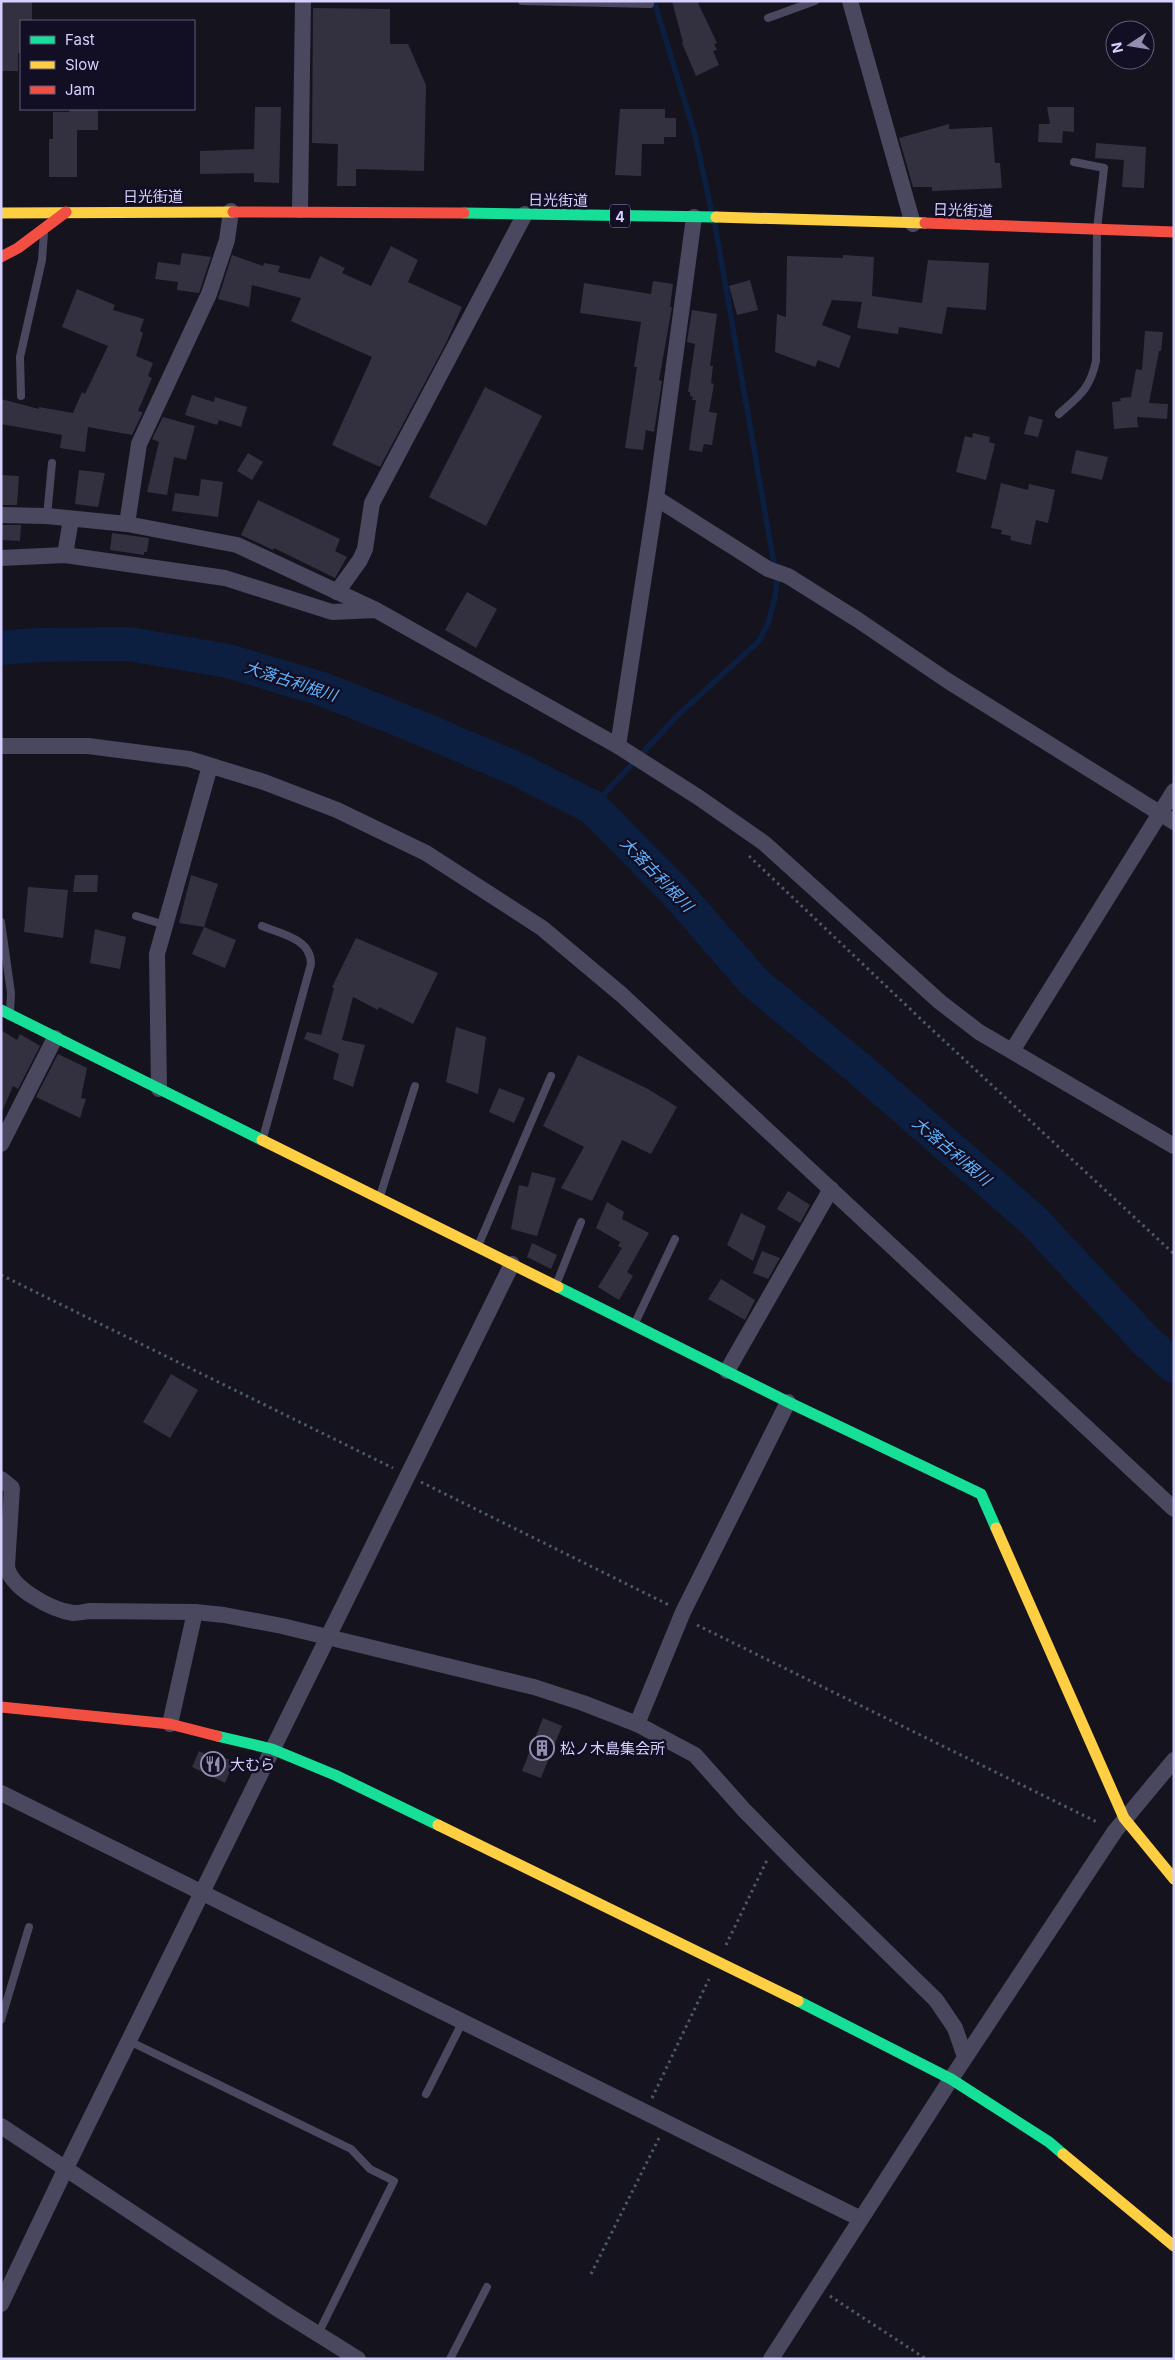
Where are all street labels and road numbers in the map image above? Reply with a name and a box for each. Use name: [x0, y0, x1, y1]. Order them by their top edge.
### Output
street label: 日光街道: [123, 187, 183, 206]
street label: 日光街道: [528, 190, 588, 210]
street label: 日光街道: [933, 199, 993, 221]
road number: 4: [610, 205, 630, 228]

